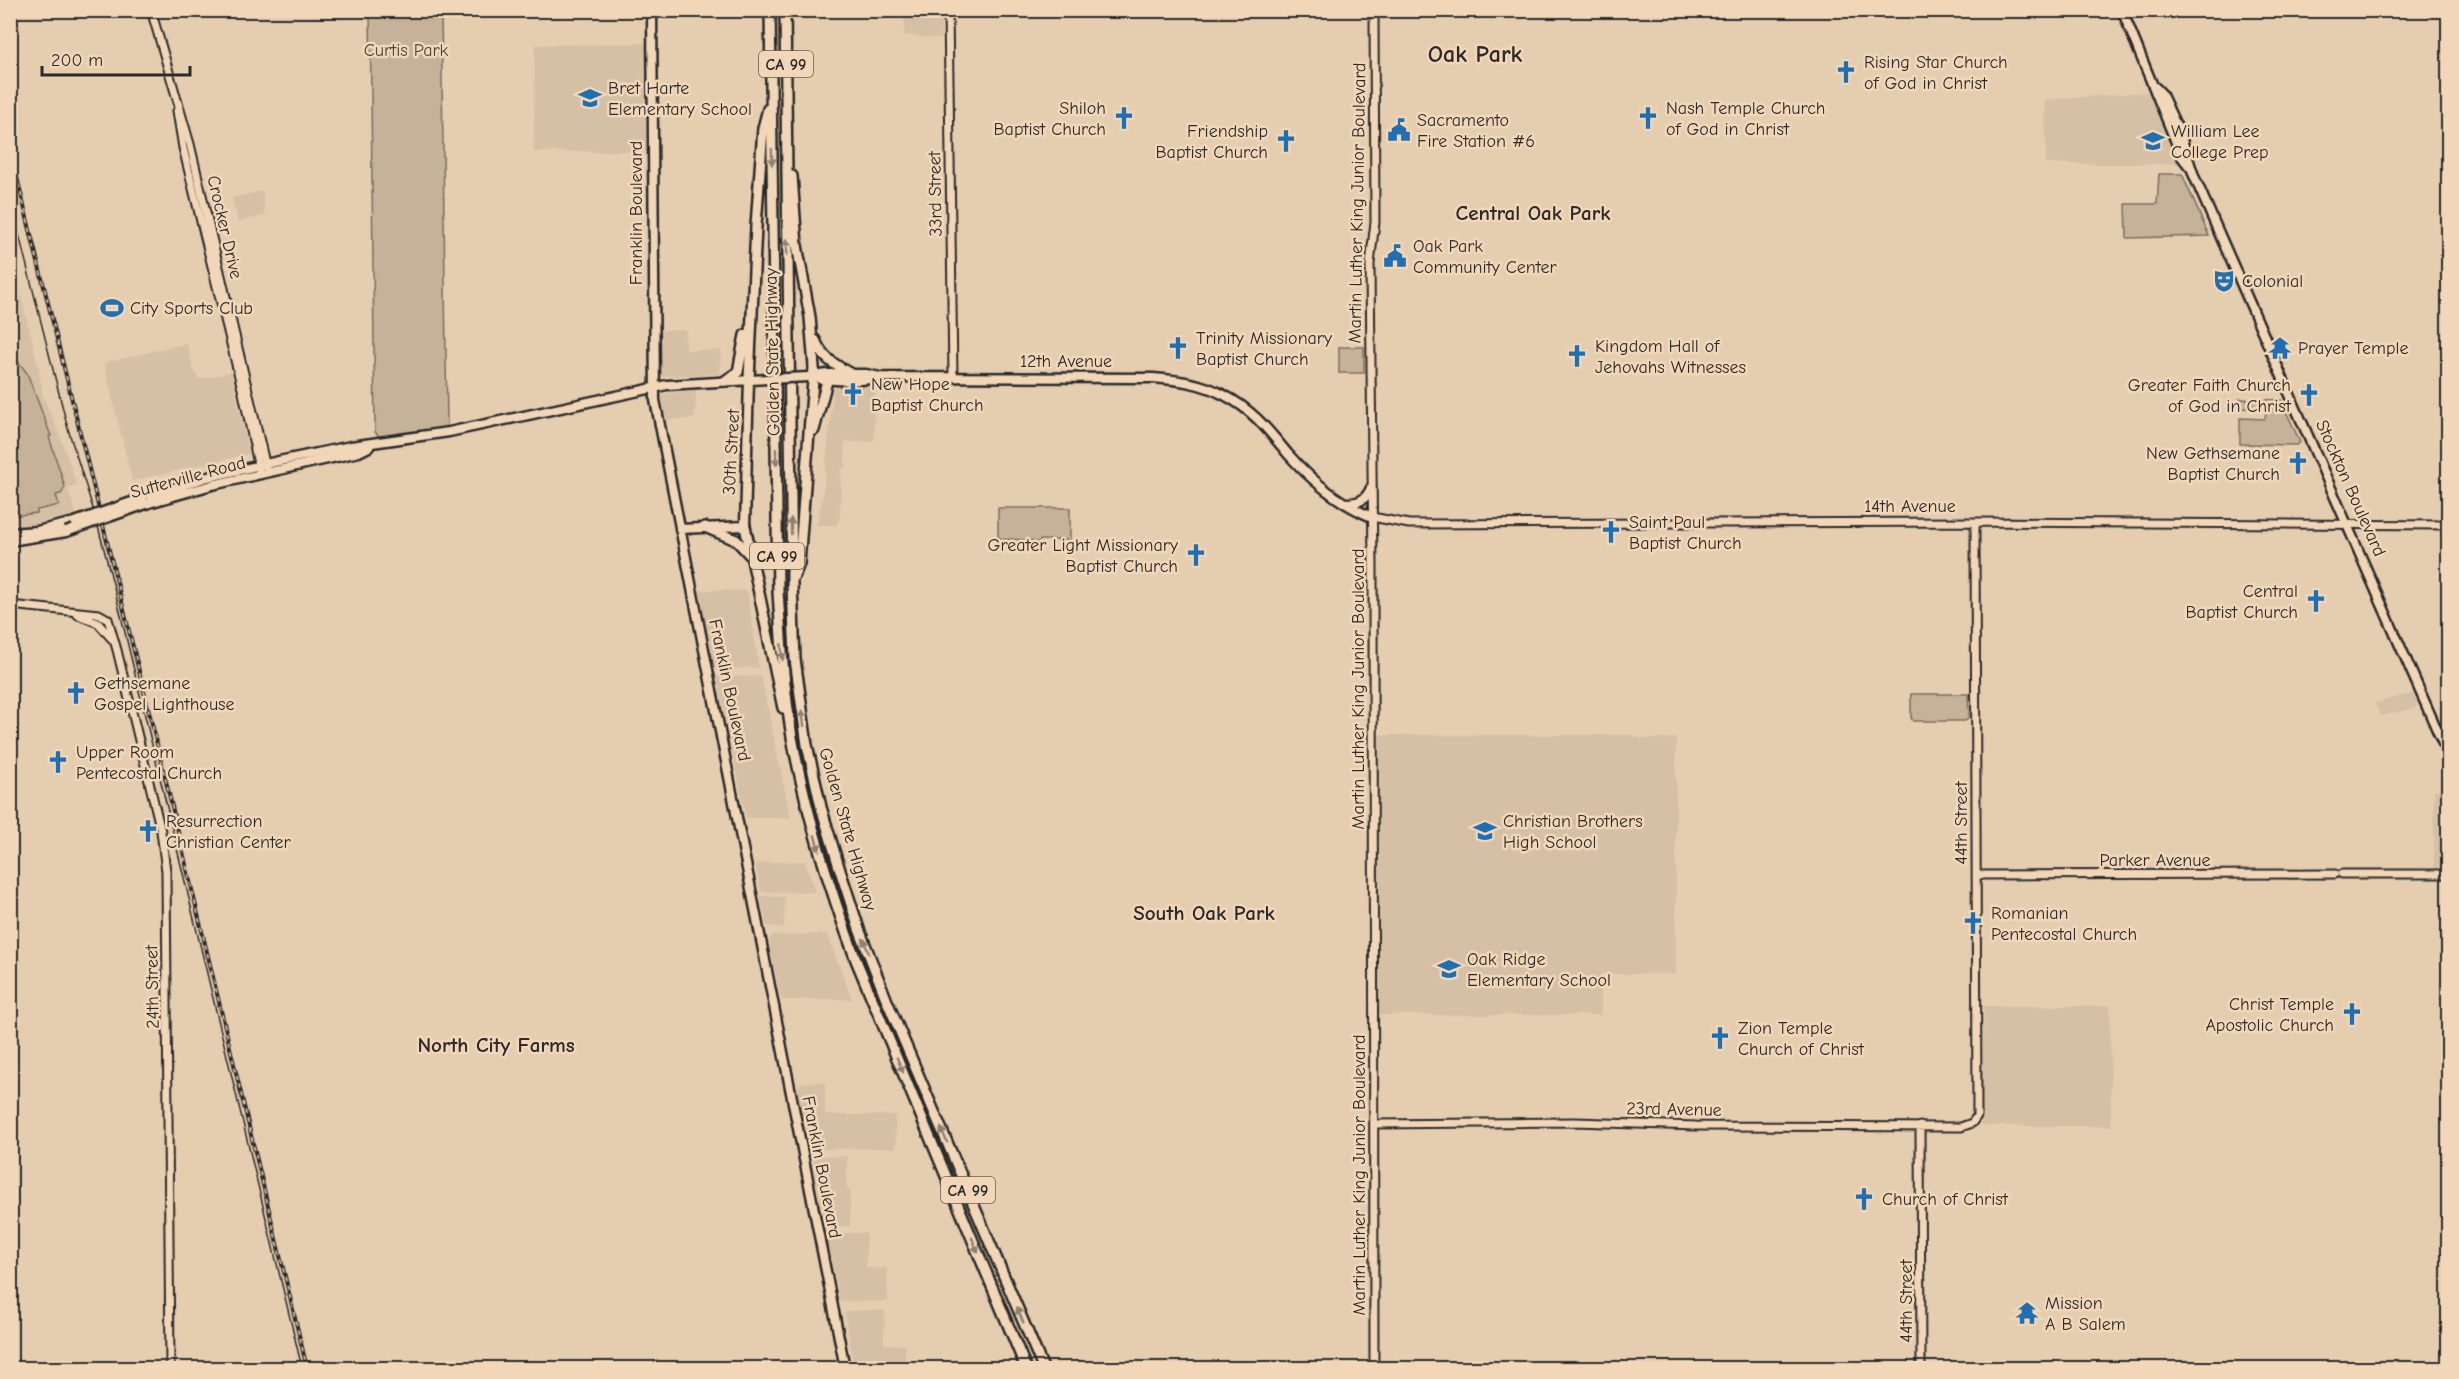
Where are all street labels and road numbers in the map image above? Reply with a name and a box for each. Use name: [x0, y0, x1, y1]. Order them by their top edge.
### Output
road number: CA 99: [759, 51, 813, 77]
street label: Martin Luther King Junior Boulevard: [1345, 62, 1370, 344]
street label: Franklin Boulevard: [626, 141, 647, 285]
street label: 33rd Street: [924, 150, 947, 237]
street label: Crocker Drive: [202, 173, 247, 281]
street label: Golden State Highway: [761, 267, 784, 436]
street label: 12th Avenue: [1020, 351, 1112, 372]
street label: 30th Street: [719, 408, 744, 495]
street label: Stockton Boulevard: [2311, 417, 2390, 560]
street label: Sutterville Road: [128, 452, 248, 503]
street label: 14th Avenue: [1864, 496, 1956, 517]
road number: CA 99: [750, 543, 804, 569]
street label: Martin Luther King Junior Boulevard: [1348, 549, 1369, 829]
street label: Franklin Boulevard: [704, 617, 755, 763]
street label: Golden State Highway: [814, 745, 881, 914]
street label: 44th Street: [1951, 781, 1972, 865]
street label: Parker Avenue: [2099, 850, 2211, 871]
street label: 24th Street: [141, 944, 164, 1029]
street label: Martin Luther King Junior Boulevard: [1349, 1035, 1370, 1315]
street label: Franklin Boulevard: [797, 1094, 846, 1240]
street label: 23rd Avenue: [1626, 1098, 1722, 1121]
road number: CA 99: [941, 1177, 995, 1203]
street label: 44th Street: [1896, 1259, 1917, 1343]

